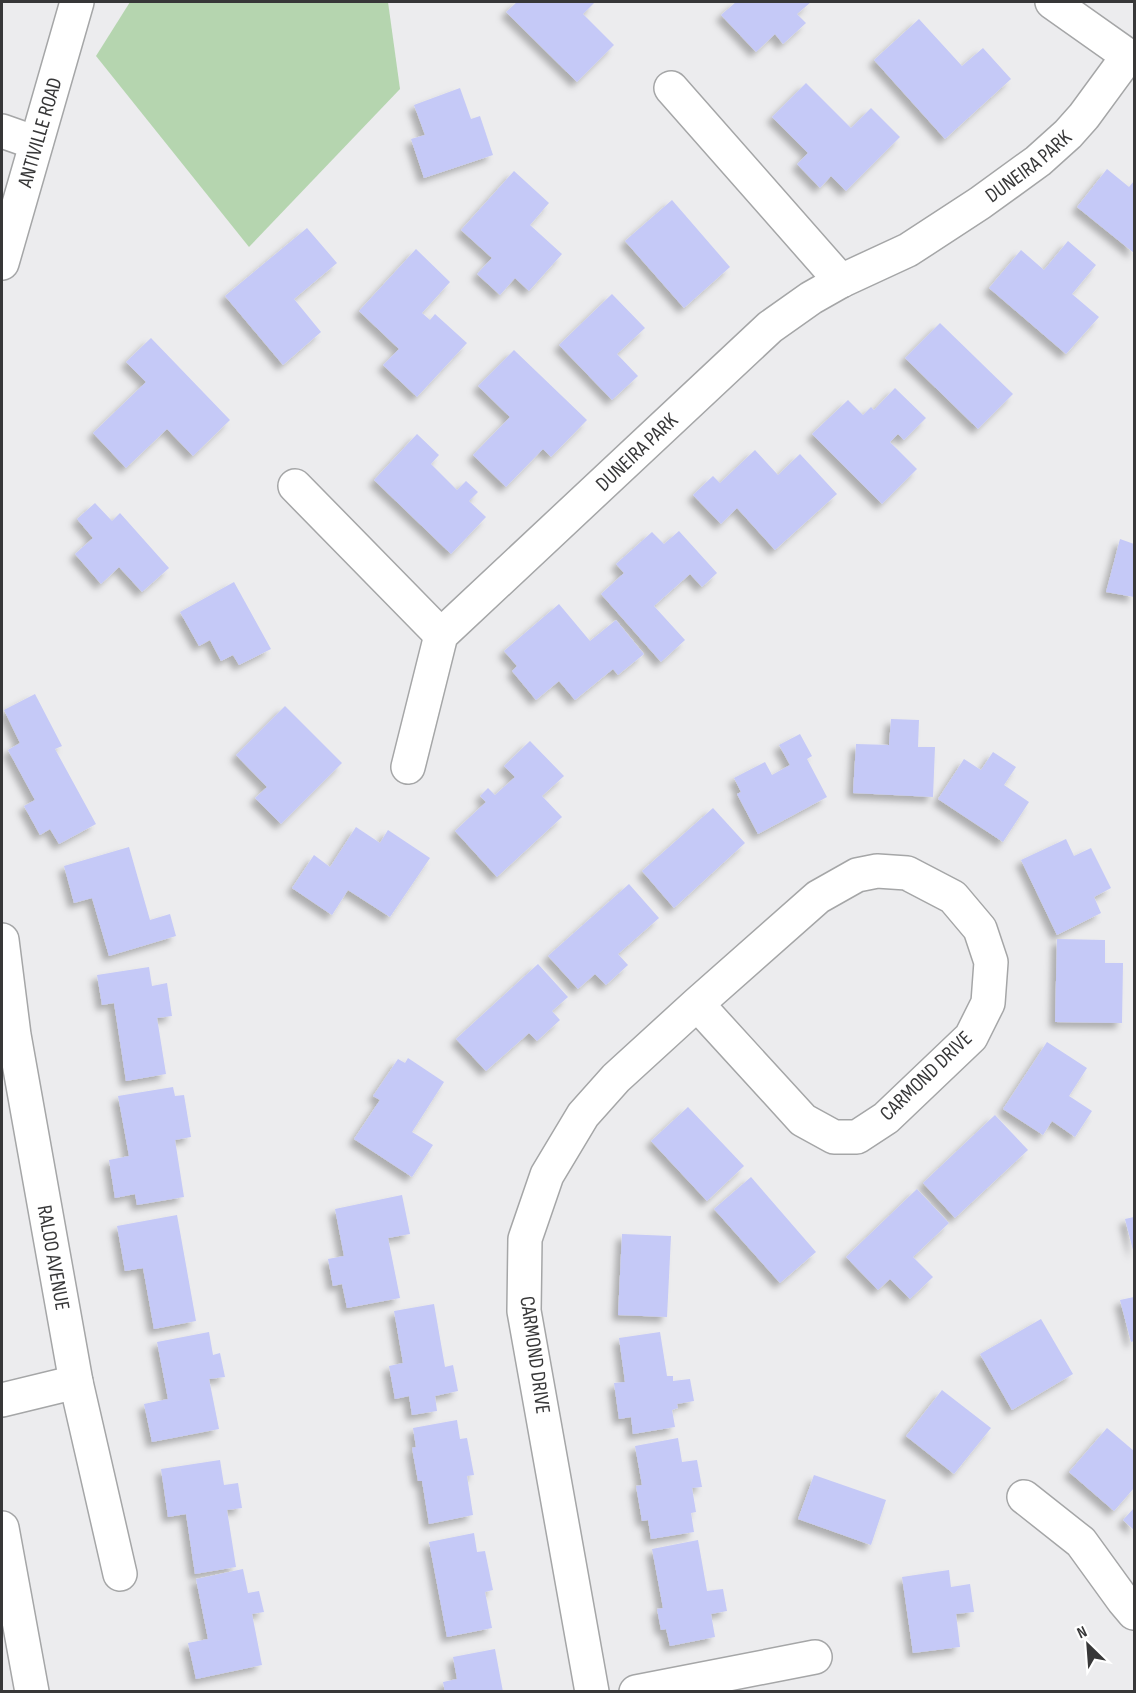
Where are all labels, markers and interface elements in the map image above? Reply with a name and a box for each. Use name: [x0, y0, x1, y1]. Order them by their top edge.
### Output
street label: ANTIVILLE ROAD: [12, 75, 67, 191]
street label: DUNEIRA PARK: [980, 124, 1077, 208]
street label: DUNEIRA PARK: [590, 407, 683, 496]
street label: CARMOND DRIVE: [875, 1026, 977, 1126]
street label: RALOO AVENUE: [32, 1203, 75, 1312]
street label: CARMOND DRIVE: [514, 1295, 556, 1415]
north arrow: [1058, 1615, 1118, 1675]
text: N: [1074, 1622, 1090, 1643]

